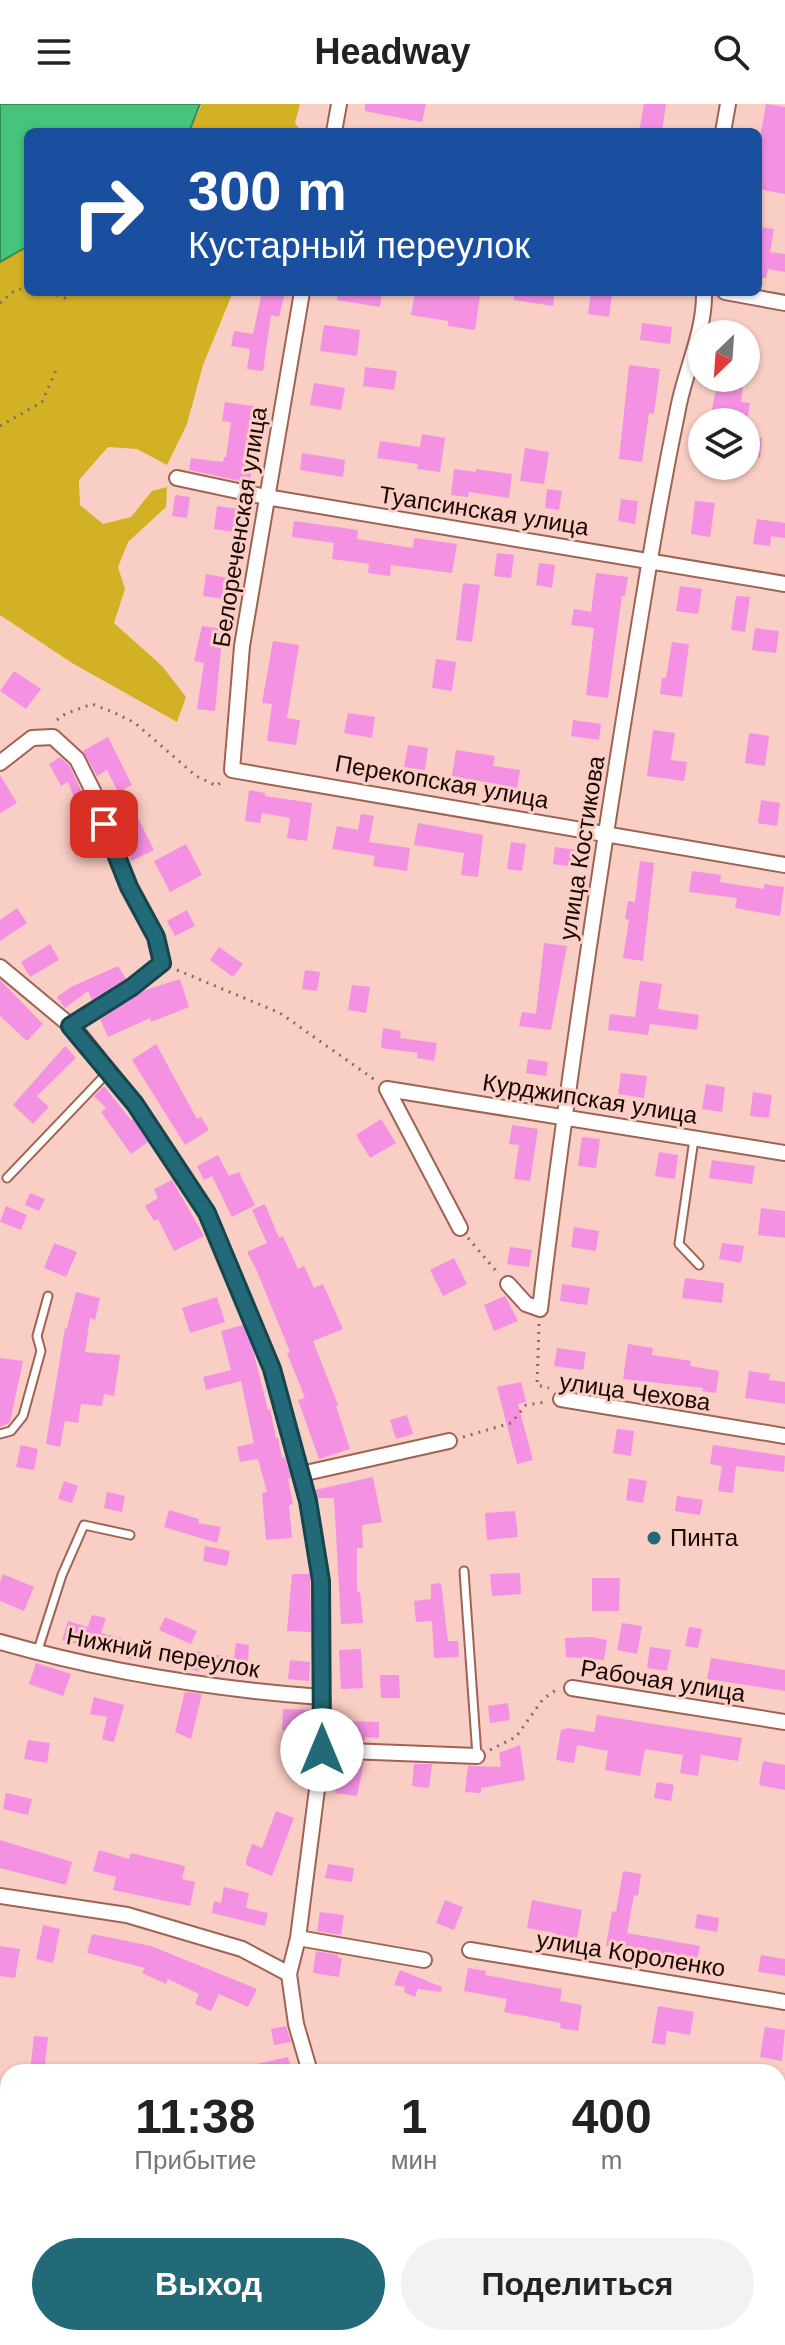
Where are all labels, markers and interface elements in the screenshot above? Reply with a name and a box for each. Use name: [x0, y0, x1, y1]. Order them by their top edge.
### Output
icon: menu: [32, 30, 76, 74]
icon: search: [709, 30, 753, 74]
text: Headway: [314, 31, 471, 72]
text: 300 m: [188, 159, 347, 222]
icon: right: [56, 160, 160, 264]
text: Кустарный переулок: [188, 225, 530, 266]
north arrow: [688, 320, 760, 392]
map controls: [688, 320, 760, 480]
street label: Белореченская улица: [207, 404, 272, 649]
button: layers: [688, 408, 760, 480]
street label: Туапсинская улица: [377, 481, 592, 541]
street label: Перекопская улица: [333, 749, 552, 814]
street label: улица Костикова: [554, 753, 610, 942]
pin: [70, 790, 138, 858]
icon: arrive: [82, 802, 126, 846]
street label: Курджипская улица: [481, 1068, 700, 1129]
street label: улица Чехова: [558, 1368, 713, 1416]
place label: Пинта: [670, 1524, 739, 1551]
marker: Пинта: [645, 1529, 663, 1547]
street label: Нижний переулок: [64, 1622, 262, 1683]
street label: Рабочая улица: [579, 1654, 748, 1707]
position arrow: [280, 1708, 364, 1792]
street label: улица Короленко: [535, 1925, 727, 1982]
text: 11:38: [135, 2090, 255, 2143]
text: 1: [401, 2090, 427, 2143]
text: 400: [572, 2090, 652, 2143]
text: Прибытие: [134, 2145, 256, 2175]
text: мин: [391, 2145, 437, 2175]
text: m: [601, 2145, 623, 2175]
button: Выход: [32, 2238, 385, 2330]
button: Поделиться: [401, 2238, 754, 2330]

